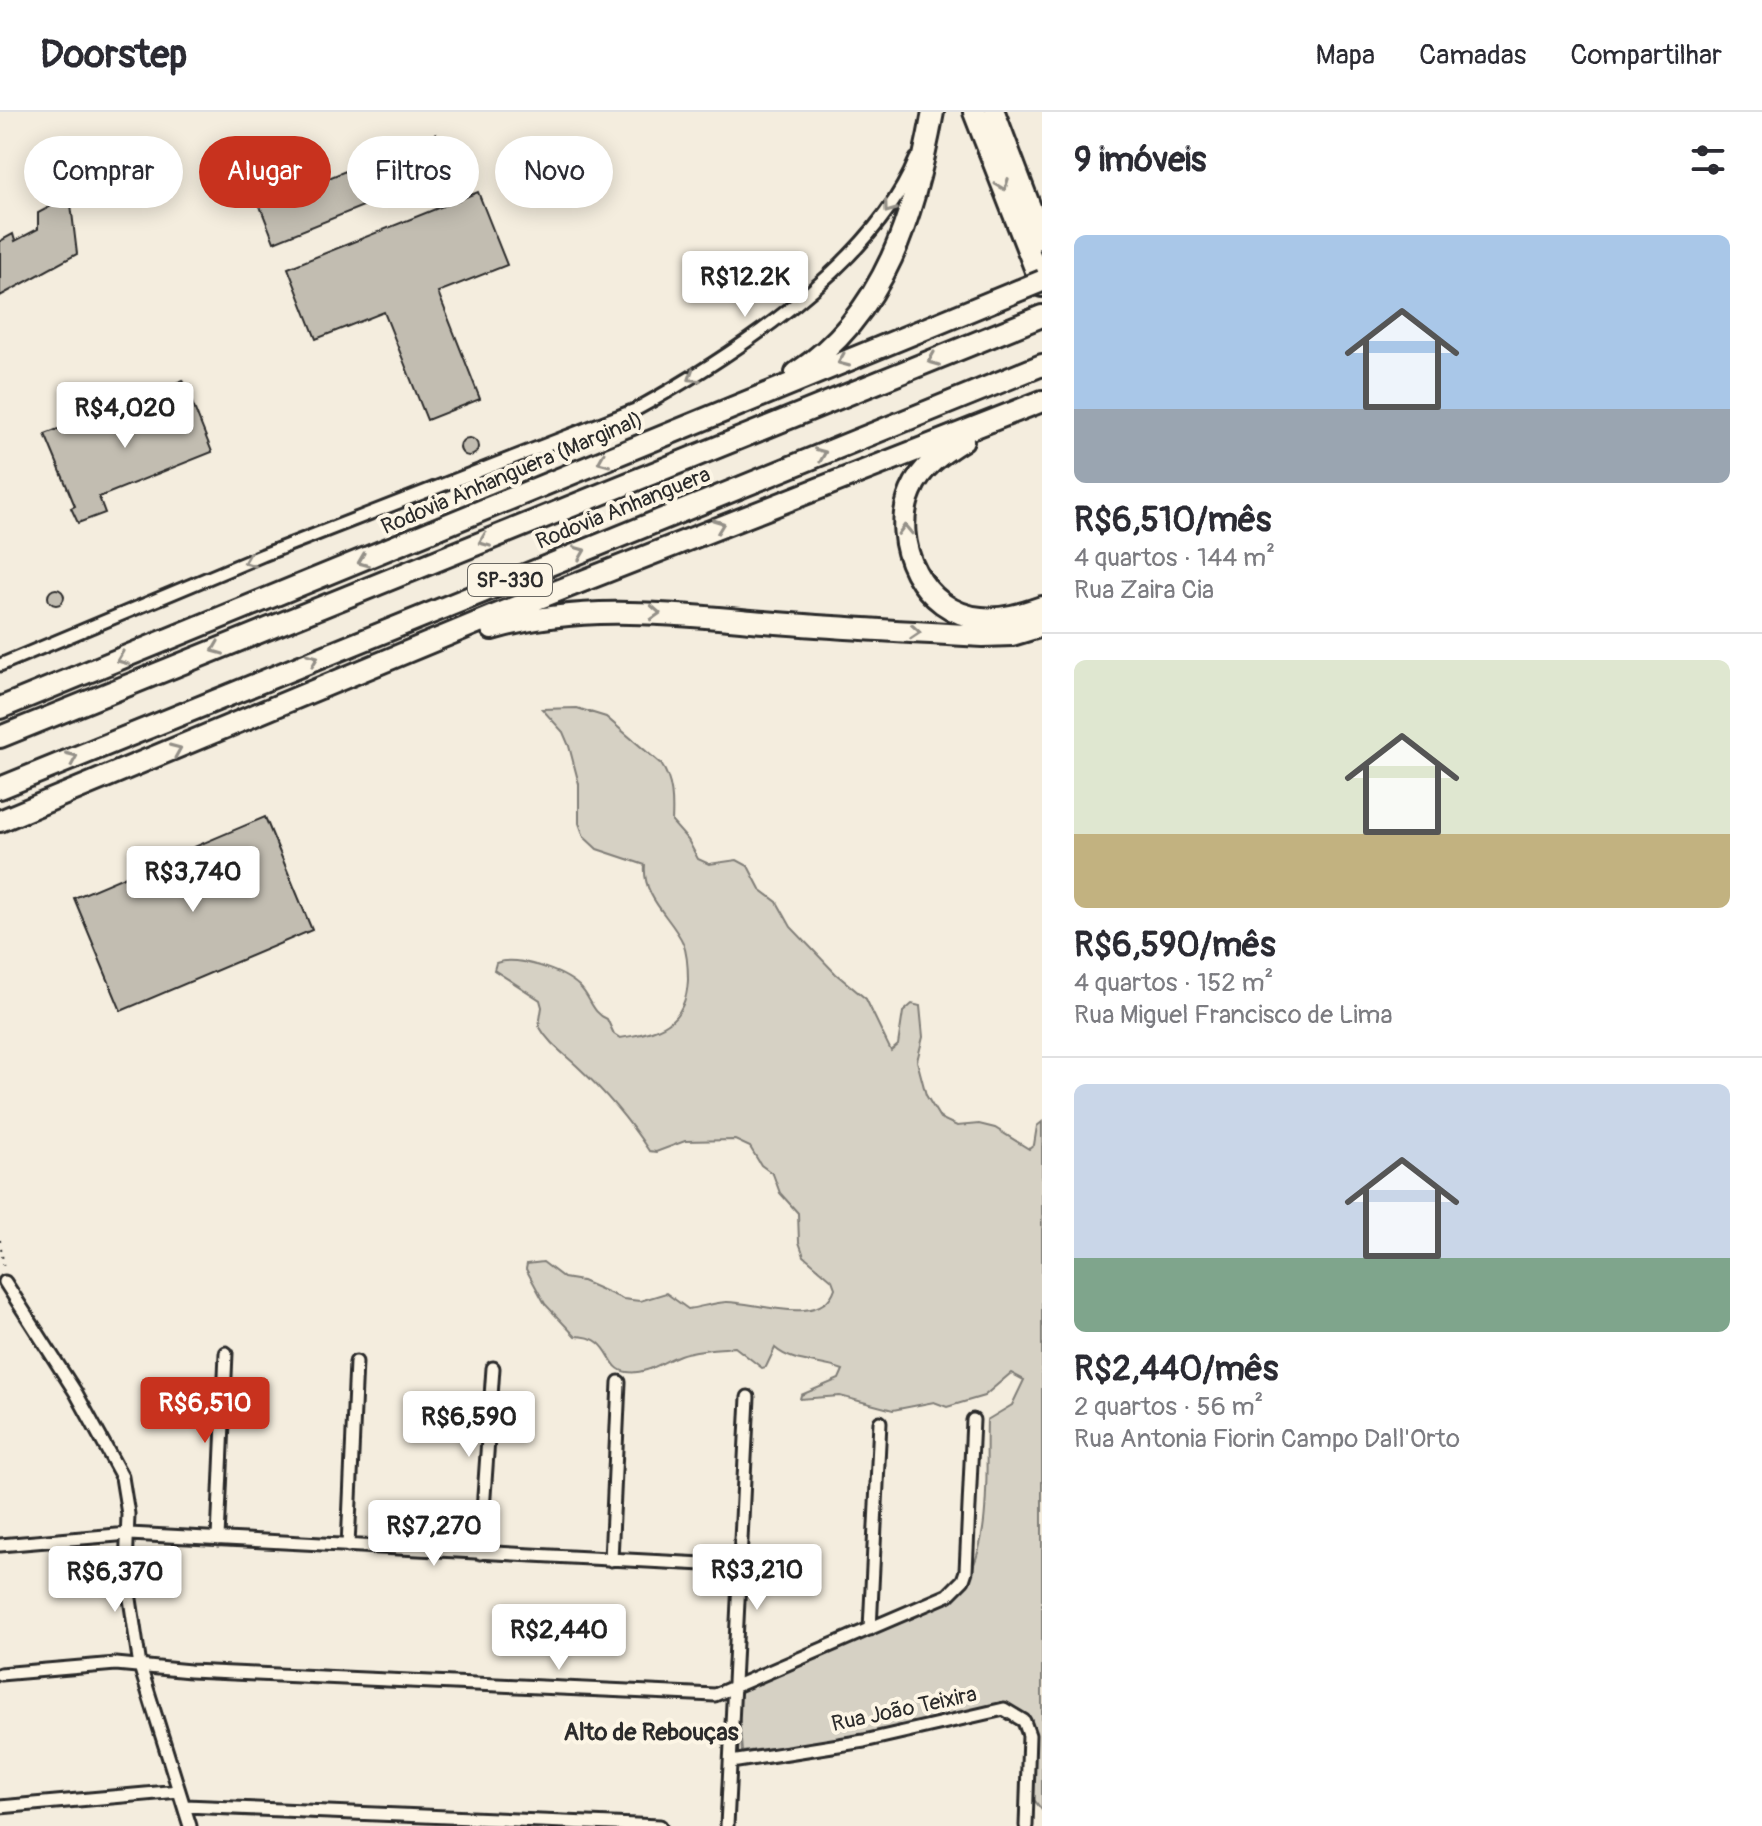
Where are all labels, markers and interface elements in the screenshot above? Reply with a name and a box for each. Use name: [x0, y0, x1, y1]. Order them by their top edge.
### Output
text: Doorstep: [40, 31, 187, 79]
text: Mapa: [1315, 38, 1375, 73]
text: Camadas: [1419, 38, 1526, 73]
text: Compartilhar: [1570, 38, 1722, 73]
chip: Comprar: [24, 136, 183, 208]
chip: Alugar: [199, 136, 331, 208]
chip: Filtros: [347, 136, 479, 208]
chip: Novo: [495, 136, 613, 208]
icon: filters: [1686, 138, 1730, 182]
text: 9 imóveis: [1074, 139, 1206, 182]
one-way arrow: [993, 177, 1010, 191]
one-way arrow: [885, 199, 899, 214]
pin: R$12.2K: [671, 251, 819, 319]
text: R$12.2K: [700, 261, 790, 293]
icon: home: [1330, 287, 1474, 431]
one-way arrow: [927, 350, 941, 367]
one-way arrow: [837, 352, 851, 368]
one-way arrow: [688, 367, 702, 382]
pin: R$4,020: [51, 382, 199, 450]
text: R$4,020: [75, 392, 175, 424]
street label: Rodovia Anhanguera (Marginal): [377, 406, 647, 540]
one-way arrow: [813, 447, 827, 464]
one-way arrow: [597, 452, 611, 468]
street label: Rodovia Anhanguera: [532, 461, 714, 555]
text: R$6,510/mês: [1074, 499, 1271, 542]
one-way arrow: [711, 518, 725, 535]
one-way arrow: [897, 523, 914, 536]
one-way arrow: [478, 531, 492, 548]
text: 4 quartos · 144 m²: [1074, 542, 1275, 574]
one-way arrow: [572, 545, 586, 561]
one-way arrow: [243, 551, 257, 568]
one-way arrow: [357, 551, 371, 567]
road number: SP-330: [468, 564, 552, 596]
text: Rua Zaira Cia: [1074, 574, 1214, 606]
one-way arrow: [649, 604, 662, 621]
one-way arrow: [909, 623, 922, 640]
one-way arrow: [211, 639, 225, 656]
one-way arrow: [116, 649, 130, 665]
one-way arrow: [305, 653, 319, 669]
icon: home: [1330, 712, 1474, 856]
one-way arrow: [168, 744, 182, 760]
one-way arrow: [64, 751, 78, 767]
pin: R$3,740: [119, 846, 267, 914]
text: R$3,740: [145, 856, 241, 888]
text: R$6,590/mês: [1074, 924, 1275, 967]
text: 4 quartos · 152 m²: [1074, 967, 1274, 999]
text: Rua Miguel Francisco de Lima: [1074, 999, 1393, 1031]
icon: home: [1330, 1136, 1474, 1280]
text: R$2,440/mês: [1074, 1348, 1278, 1391]
pin: R$6,510: [131, 1377, 279, 1445]
text: R$6,510: [159, 1387, 251, 1419]
pin: R$6,590: [395, 1391, 543, 1459]
text: 2 quartos · 56 m²: [1074, 1391, 1263, 1423]
text: R$6,590: [421, 1401, 517, 1433]
text: Rua Antonia Fiorin Campo Dall'Orto: [1074, 1423, 1460, 1455]
pin: R$7,270: [360, 1500, 508, 1568]
text: R$7,270: [386, 1510, 482, 1542]
pin: R$3,210: [683, 1544, 831, 1612]
pin: R$6,370: [41, 1546, 189, 1614]
text: R$3,210: [711, 1554, 803, 1586]
text: R$6,370: [67, 1556, 163, 1588]
pin: R$2,440: [485, 1604, 633, 1672]
text: R$2,440: [510, 1614, 608, 1646]
street label: Rua João Teixira: [829, 1680, 979, 1738]
district label: Alto de Rebouças: [564, 1718, 739, 1747]

